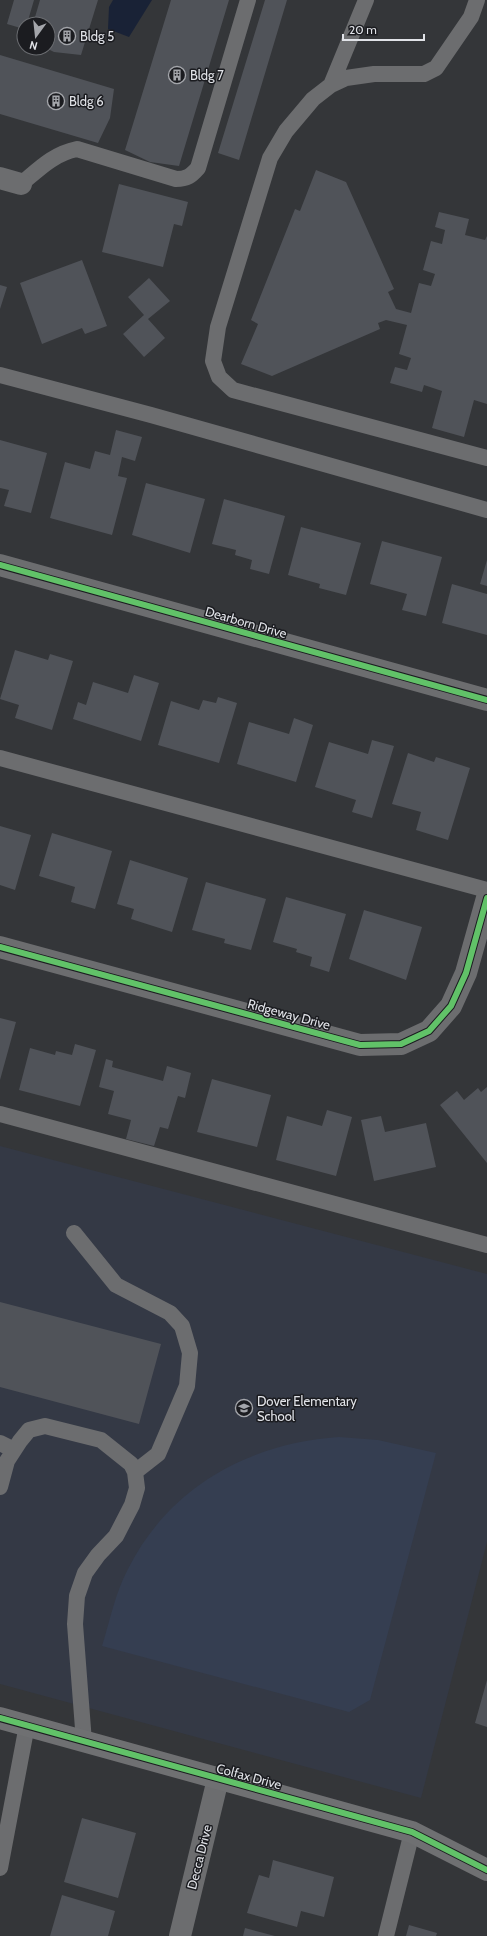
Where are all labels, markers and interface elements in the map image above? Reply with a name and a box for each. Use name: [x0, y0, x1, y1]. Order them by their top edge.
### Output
north arrow: [16, 16, 56, 56]
scale bar: [343, 16, 424, 42]
text: 20 m: [349, 22, 377, 37]
building icon: Bldg 5: [57, 26, 77, 46]
place label: Bldg 5: [80, 28, 114, 44]
text: N: [28, 38, 39, 53]
building icon: Bldg 7: [167, 65, 187, 85]
place label: Bldg 7: [190, 67, 224, 83]
building icon: Bldg 6: [46, 91, 66, 111]
place label: Bldg 6: [69, 93, 104, 109]
street label: Dearborn Drive: [203, 603, 289, 641]
street label: Ridgeway Drive: [246, 995, 332, 1033]
place label: Dover Elementary School: [257, 1393, 357, 1424]
school or university icon: Dover Elementary School: [234, 1398, 254, 1418]
street label: Colfax Drive: [215, 1760, 284, 1792]
street label: Decca Drive: [183, 1823, 215, 1891]

